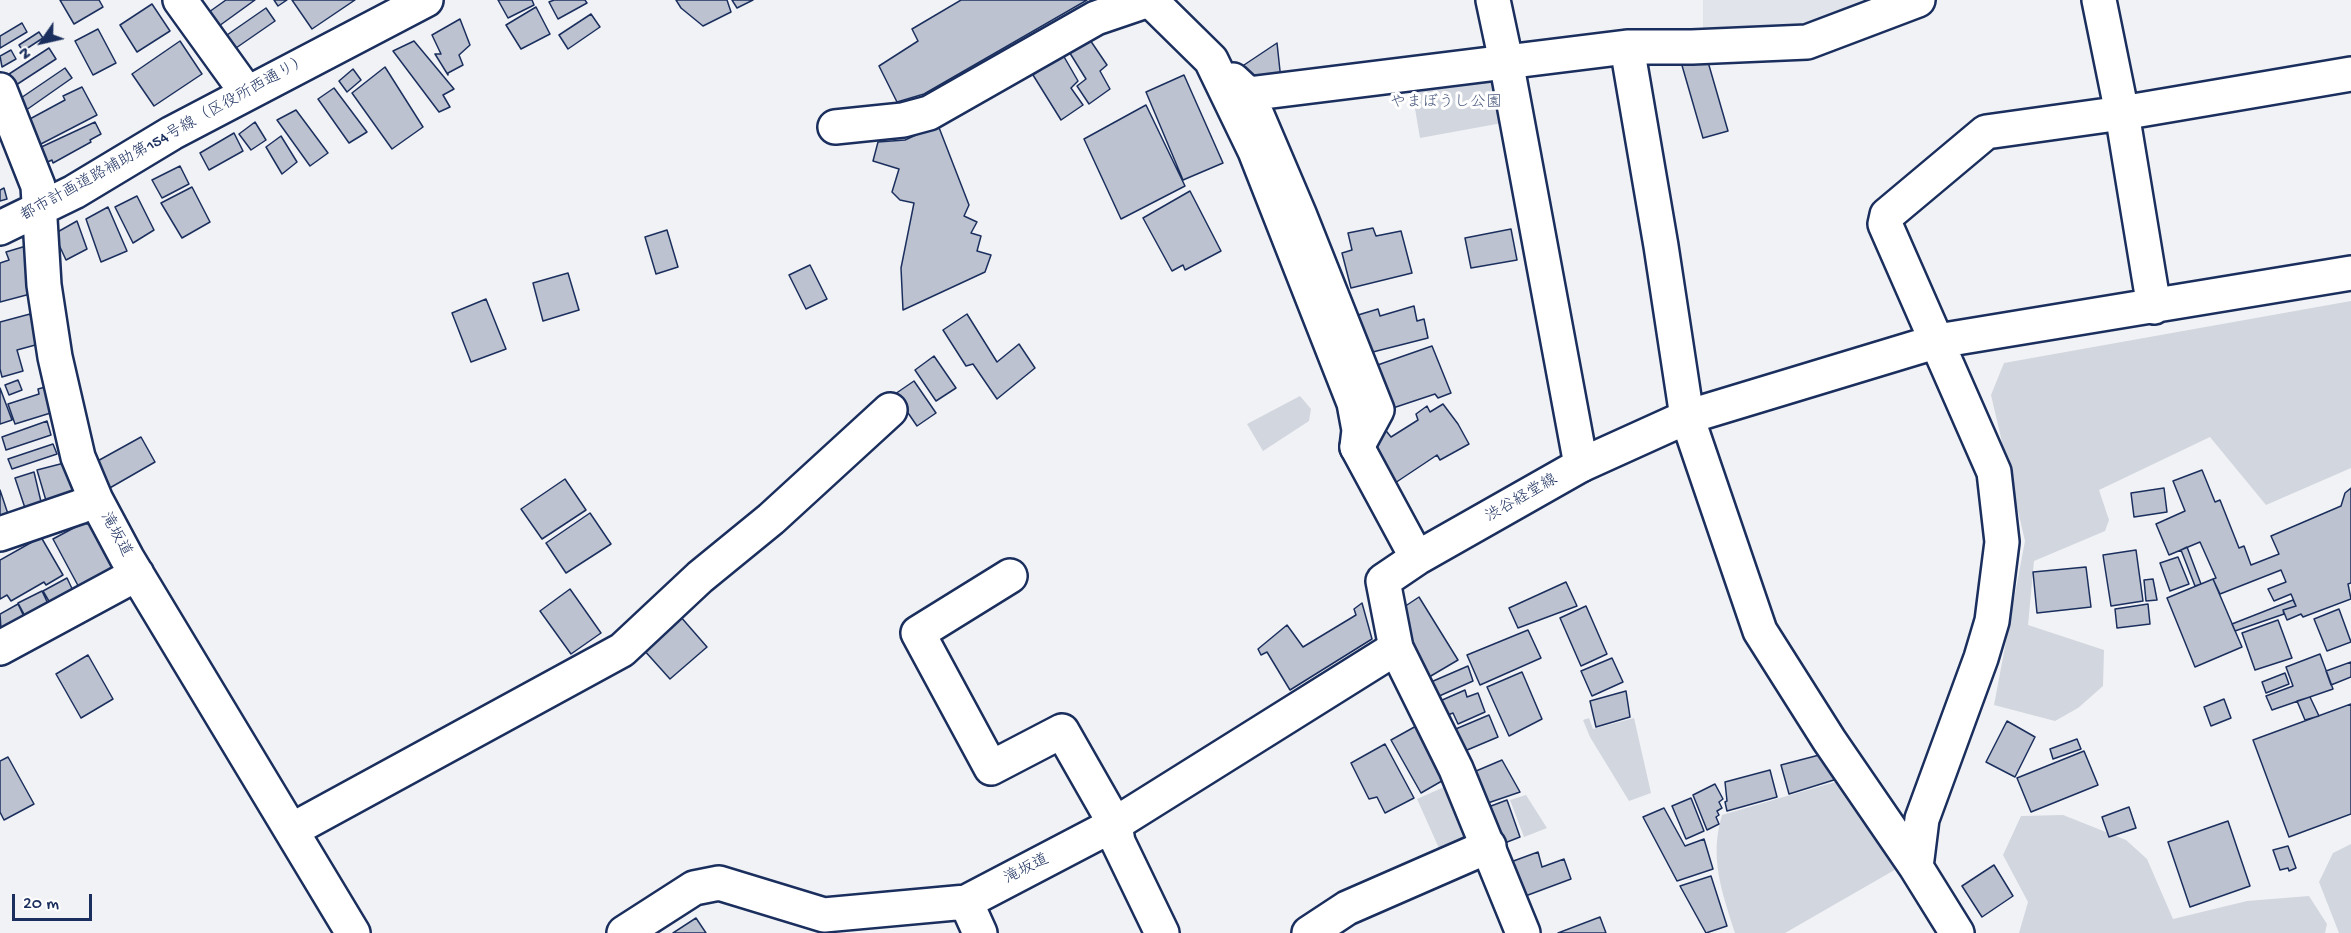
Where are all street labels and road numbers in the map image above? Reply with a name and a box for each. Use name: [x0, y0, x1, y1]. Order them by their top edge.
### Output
street label: 都市計画道路補助第154号線（区役所西通り）: [18, 51, 312, 227]
street label: 渋谷経堂線: [1483, 471, 1561, 527]
street label: 滝坂道: [95, 509, 135, 561]
street label: 滝坂道: [1001, 851, 1053, 889]

